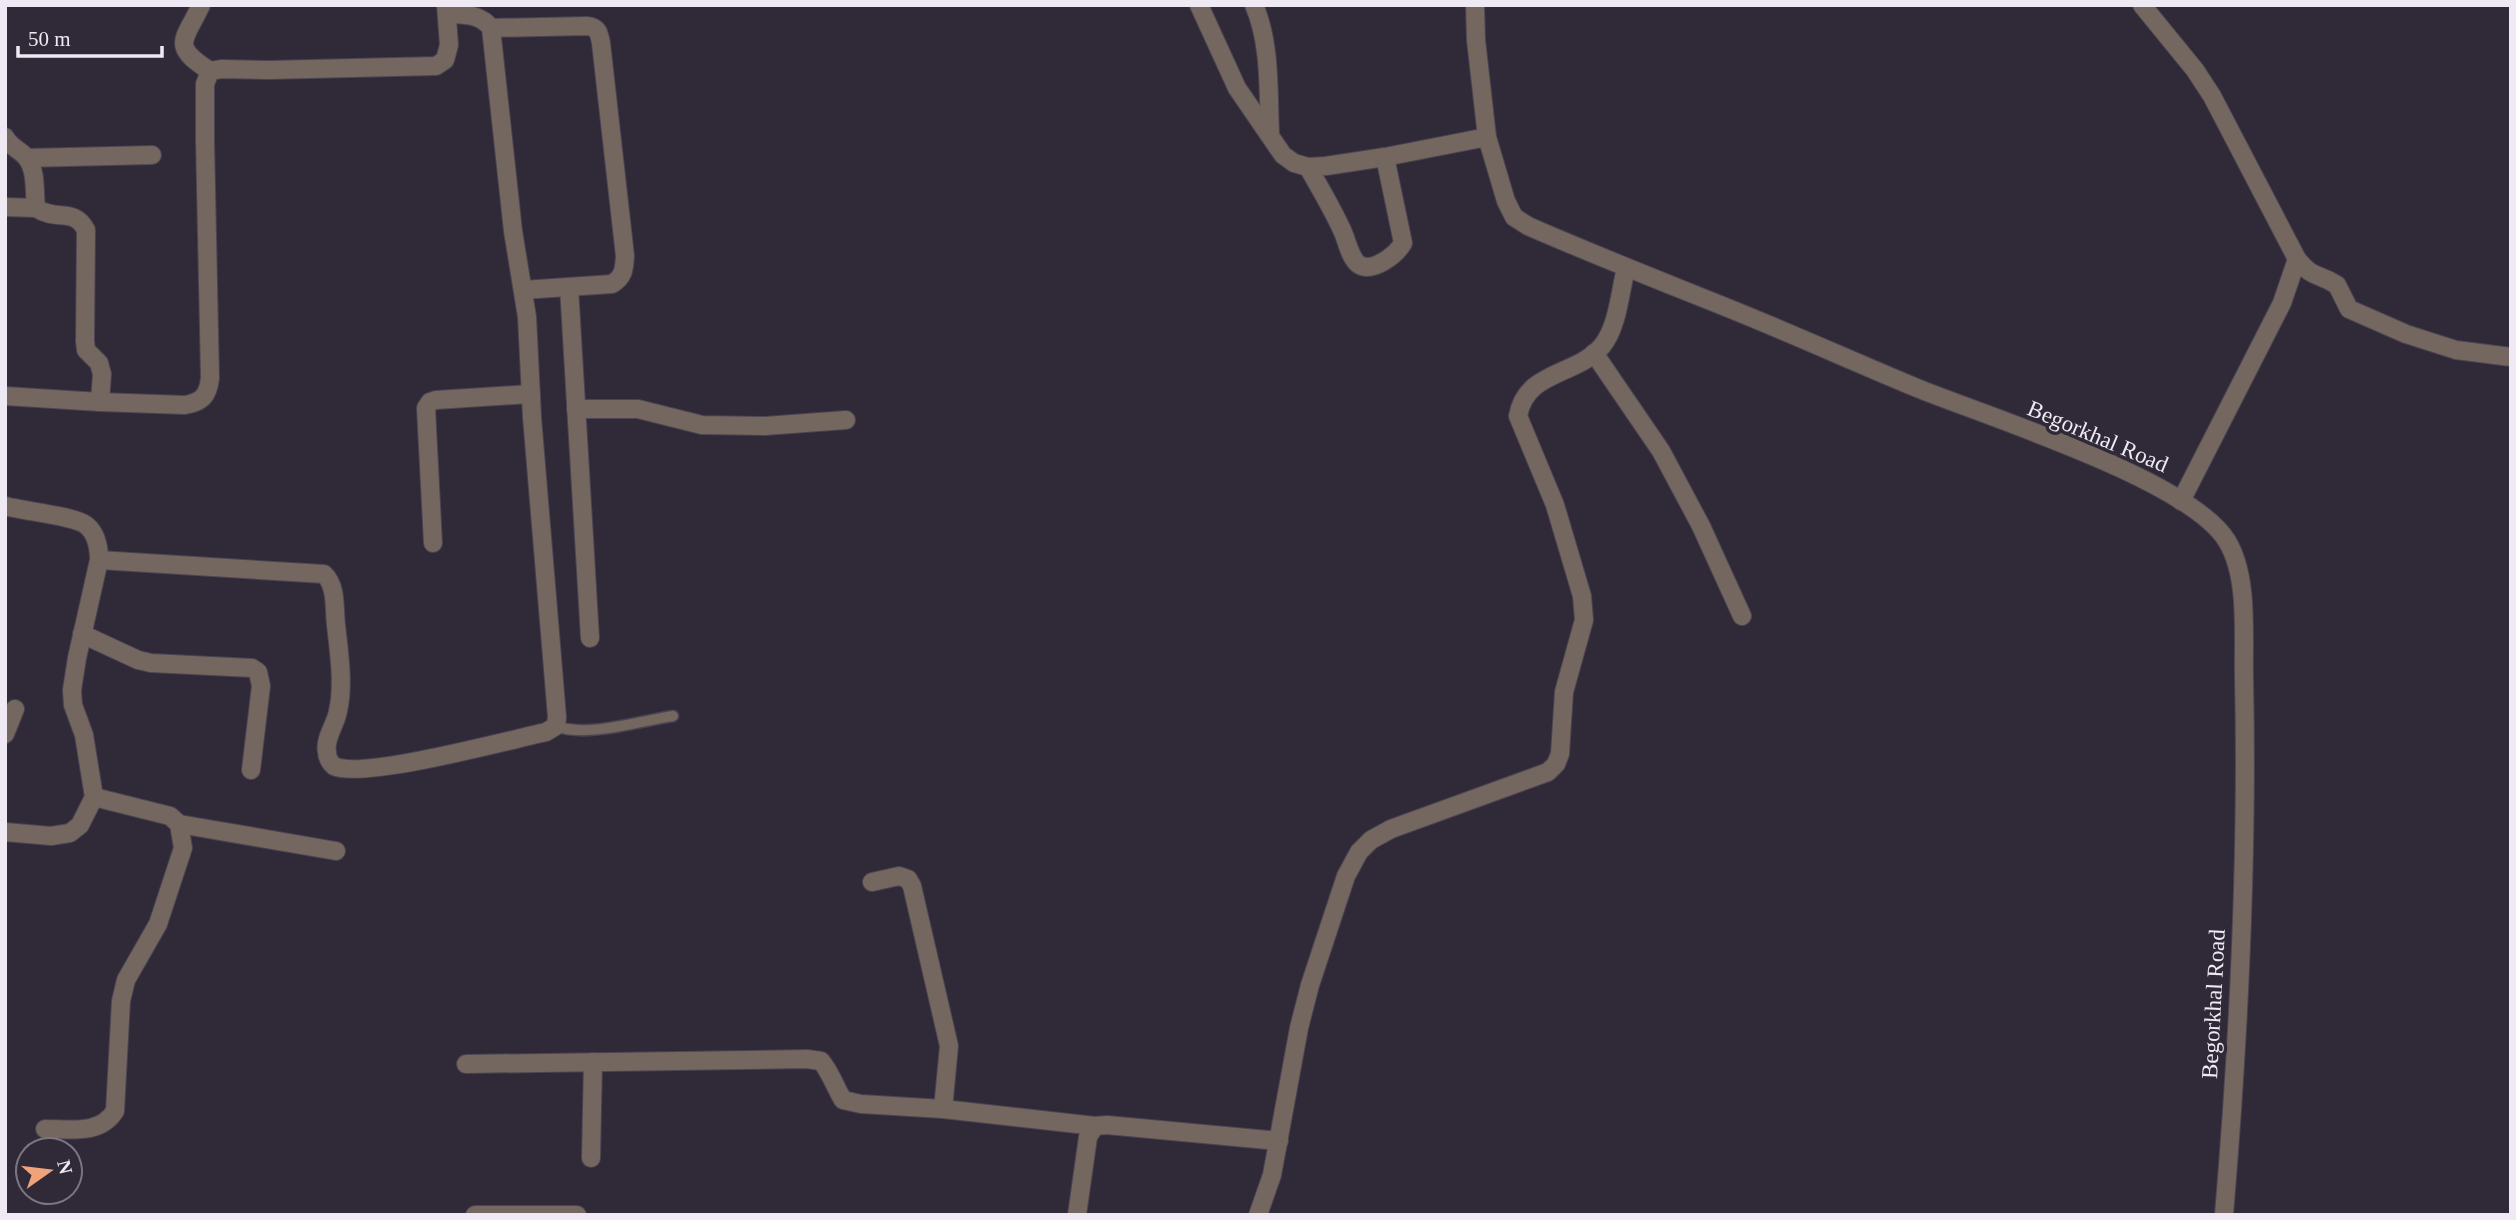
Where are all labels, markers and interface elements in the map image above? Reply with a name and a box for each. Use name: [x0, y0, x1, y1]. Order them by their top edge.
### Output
scale bar: [18, 14, 161, 58]
text: 50 m: [28, 27, 71, 51]
street label: Begorkhal Road: [2024, 396, 2172, 477]
street label: Begorkhal Road: [2197, 928, 2230, 1080]
north arrow: [14, 1136, 84, 1206]
text: N: [53, 1158, 77, 1176]

